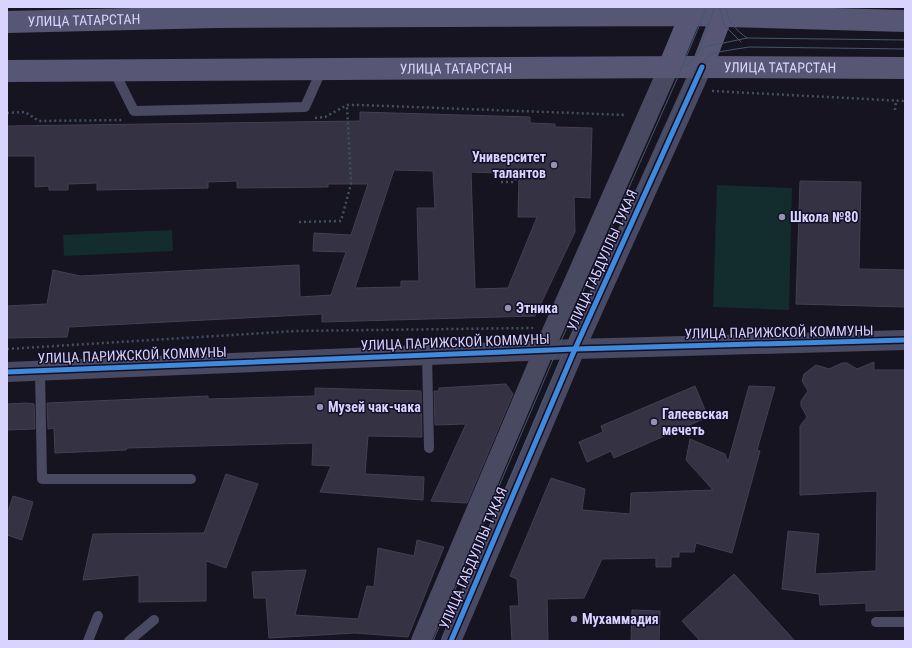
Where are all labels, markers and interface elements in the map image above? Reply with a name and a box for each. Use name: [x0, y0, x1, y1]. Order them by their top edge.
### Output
street label: УЛИЦА ТАТАРСТАН: [28, 11, 140, 30]
street label: УЛИЦА ТАТАРСТАН: [724, 59, 836, 76]
street label: УЛИЦА ТАТАРСТАН: [400, 60, 512, 77]
place label: Университет талантов: [472, 149, 547, 181]
marker: Университет талантов: [549, 160, 559, 170]
street label: УЛИЦА ГАБДУЛЛЫ ТУКАЯ: [564, 187, 640, 333]
place label: Школа №80: [790, 209, 858, 225]
marker: Школа №80: [777, 212, 787, 222]
place label: Этника: [516, 300, 558, 316]
marker: Этника: [503, 303, 513, 313]
street label: УЛИЦА ПАРИЖСКОЙ КОММУНЫ: [684, 322, 874, 342]
street label: УЛИЦА ПАРИЖСКОЙ КОММУНЫ: [360, 331, 550, 353]
street label: УЛИЦА ПАРИЖСКОЙ КОММУНЫ: [37, 344, 227, 366]
place label: Музей чак-чака: [328, 399, 421, 415]
marker: Музей чак-чака: [315, 402, 325, 412]
place label: Галеевская мечеть: [662, 406, 729, 438]
marker: Галеевская мечеть: [649, 417, 659, 427]
street label: УЛИЦА ГАБДУЛЛЫ ТУКАЯ: [436, 485, 510, 631]
place label: Мухаммадия: [582, 611, 659, 627]
marker: Мухаммадия: [569, 614, 579, 624]

